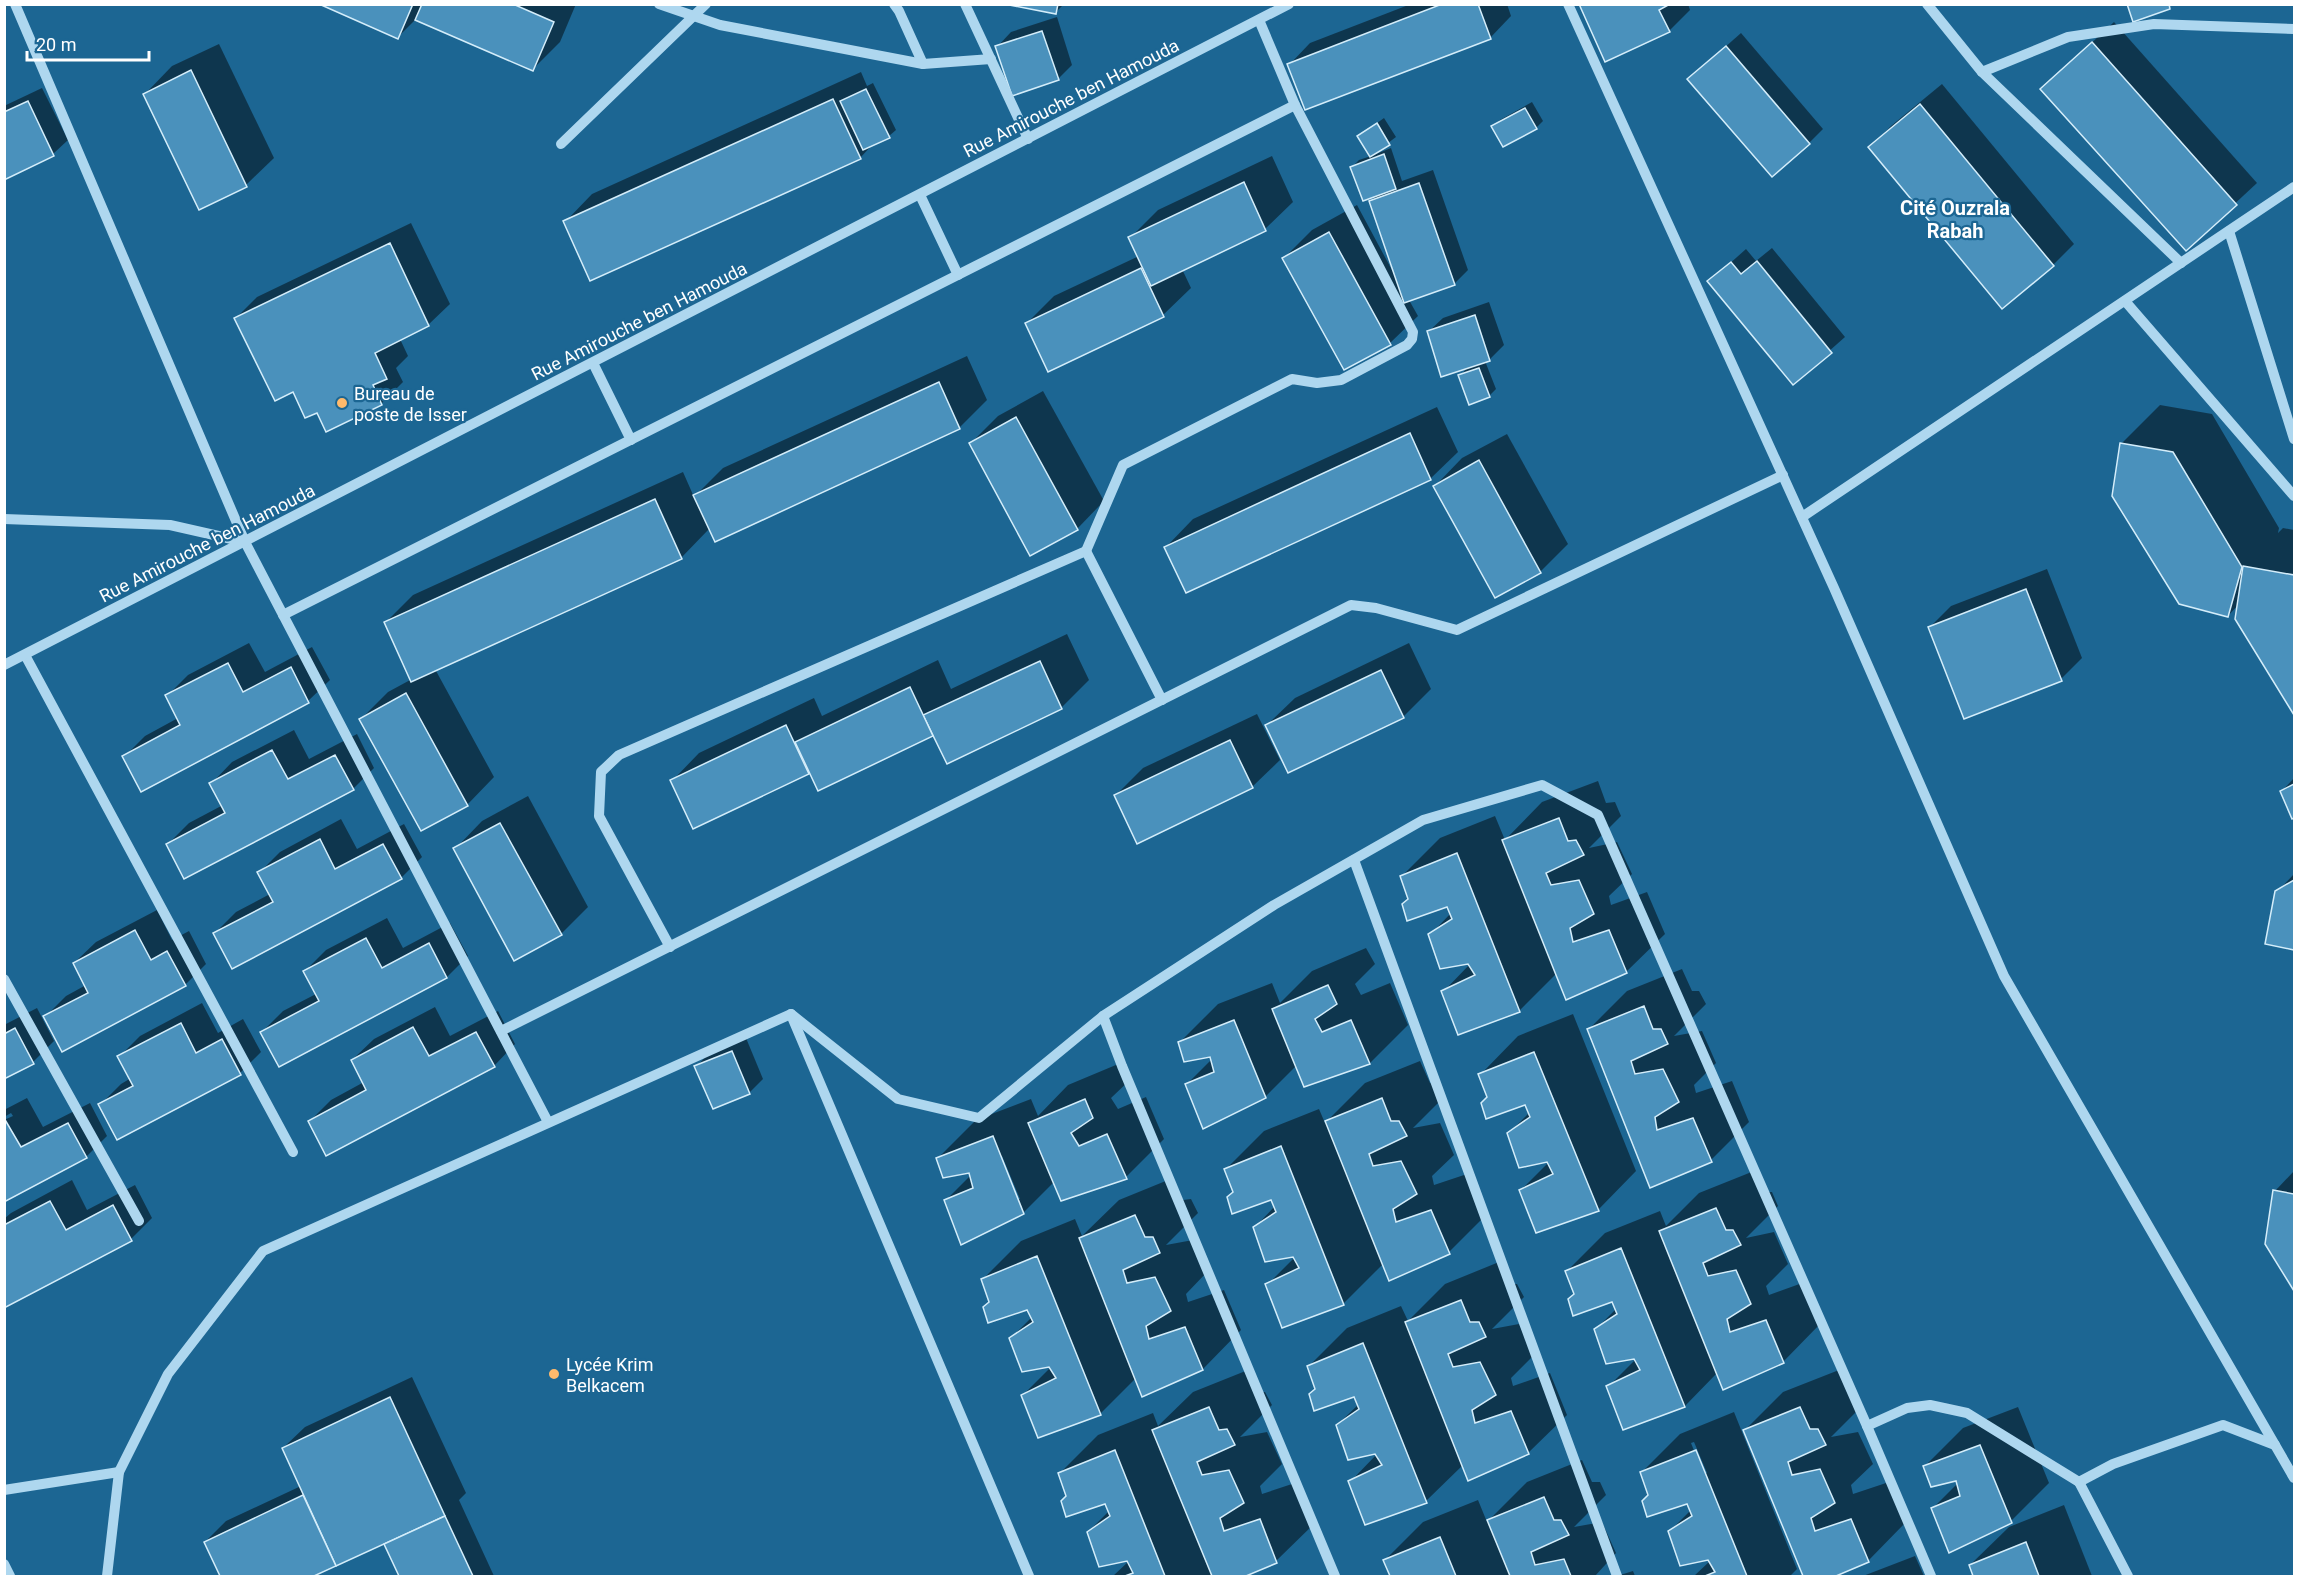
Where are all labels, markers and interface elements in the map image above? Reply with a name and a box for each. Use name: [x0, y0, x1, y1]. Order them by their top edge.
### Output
scale bar: [27, 24, 148, 62]
text: 20 m: [36, 34, 76, 55]
street label: Rue Amirouche ben Hamouda: [960, 34, 1182, 162]
district label: Cité Ouzrala Rabah: [1900, 196, 2010, 243]
street label: Rue Amirouche ben Hamouda: [528, 257, 750, 385]
place label: Bureau de poste de Isser: [354, 383, 467, 425]
marker: Bureau de poste de Isser: [335, 396, 349, 410]
street label: Rue Amirouche ben Hamouda: [96, 479, 318, 607]
place label: Lycée Krim Belkacem: [566, 1354, 653, 1396]
marker: Lycée Krim Belkacem: [547, 1367, 561, 1381]

